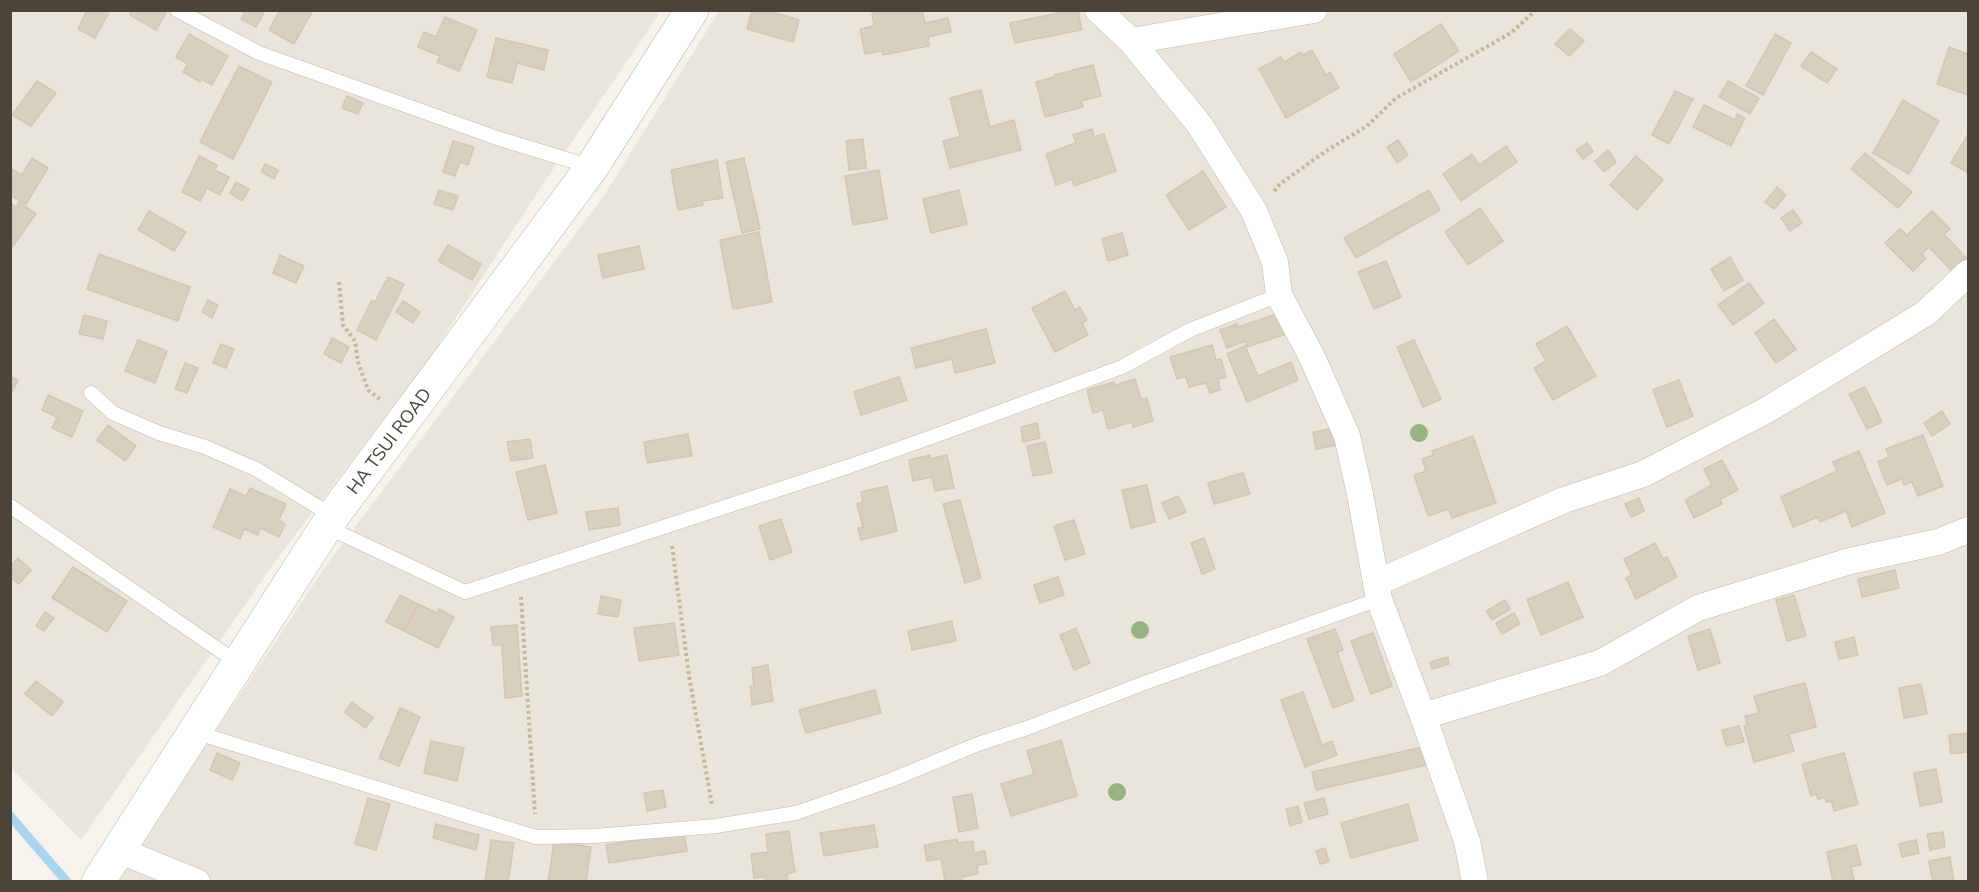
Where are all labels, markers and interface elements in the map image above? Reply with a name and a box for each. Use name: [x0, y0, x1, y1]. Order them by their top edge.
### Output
street label: HA TSUI ROAD: [341, 383, 437, 499]

